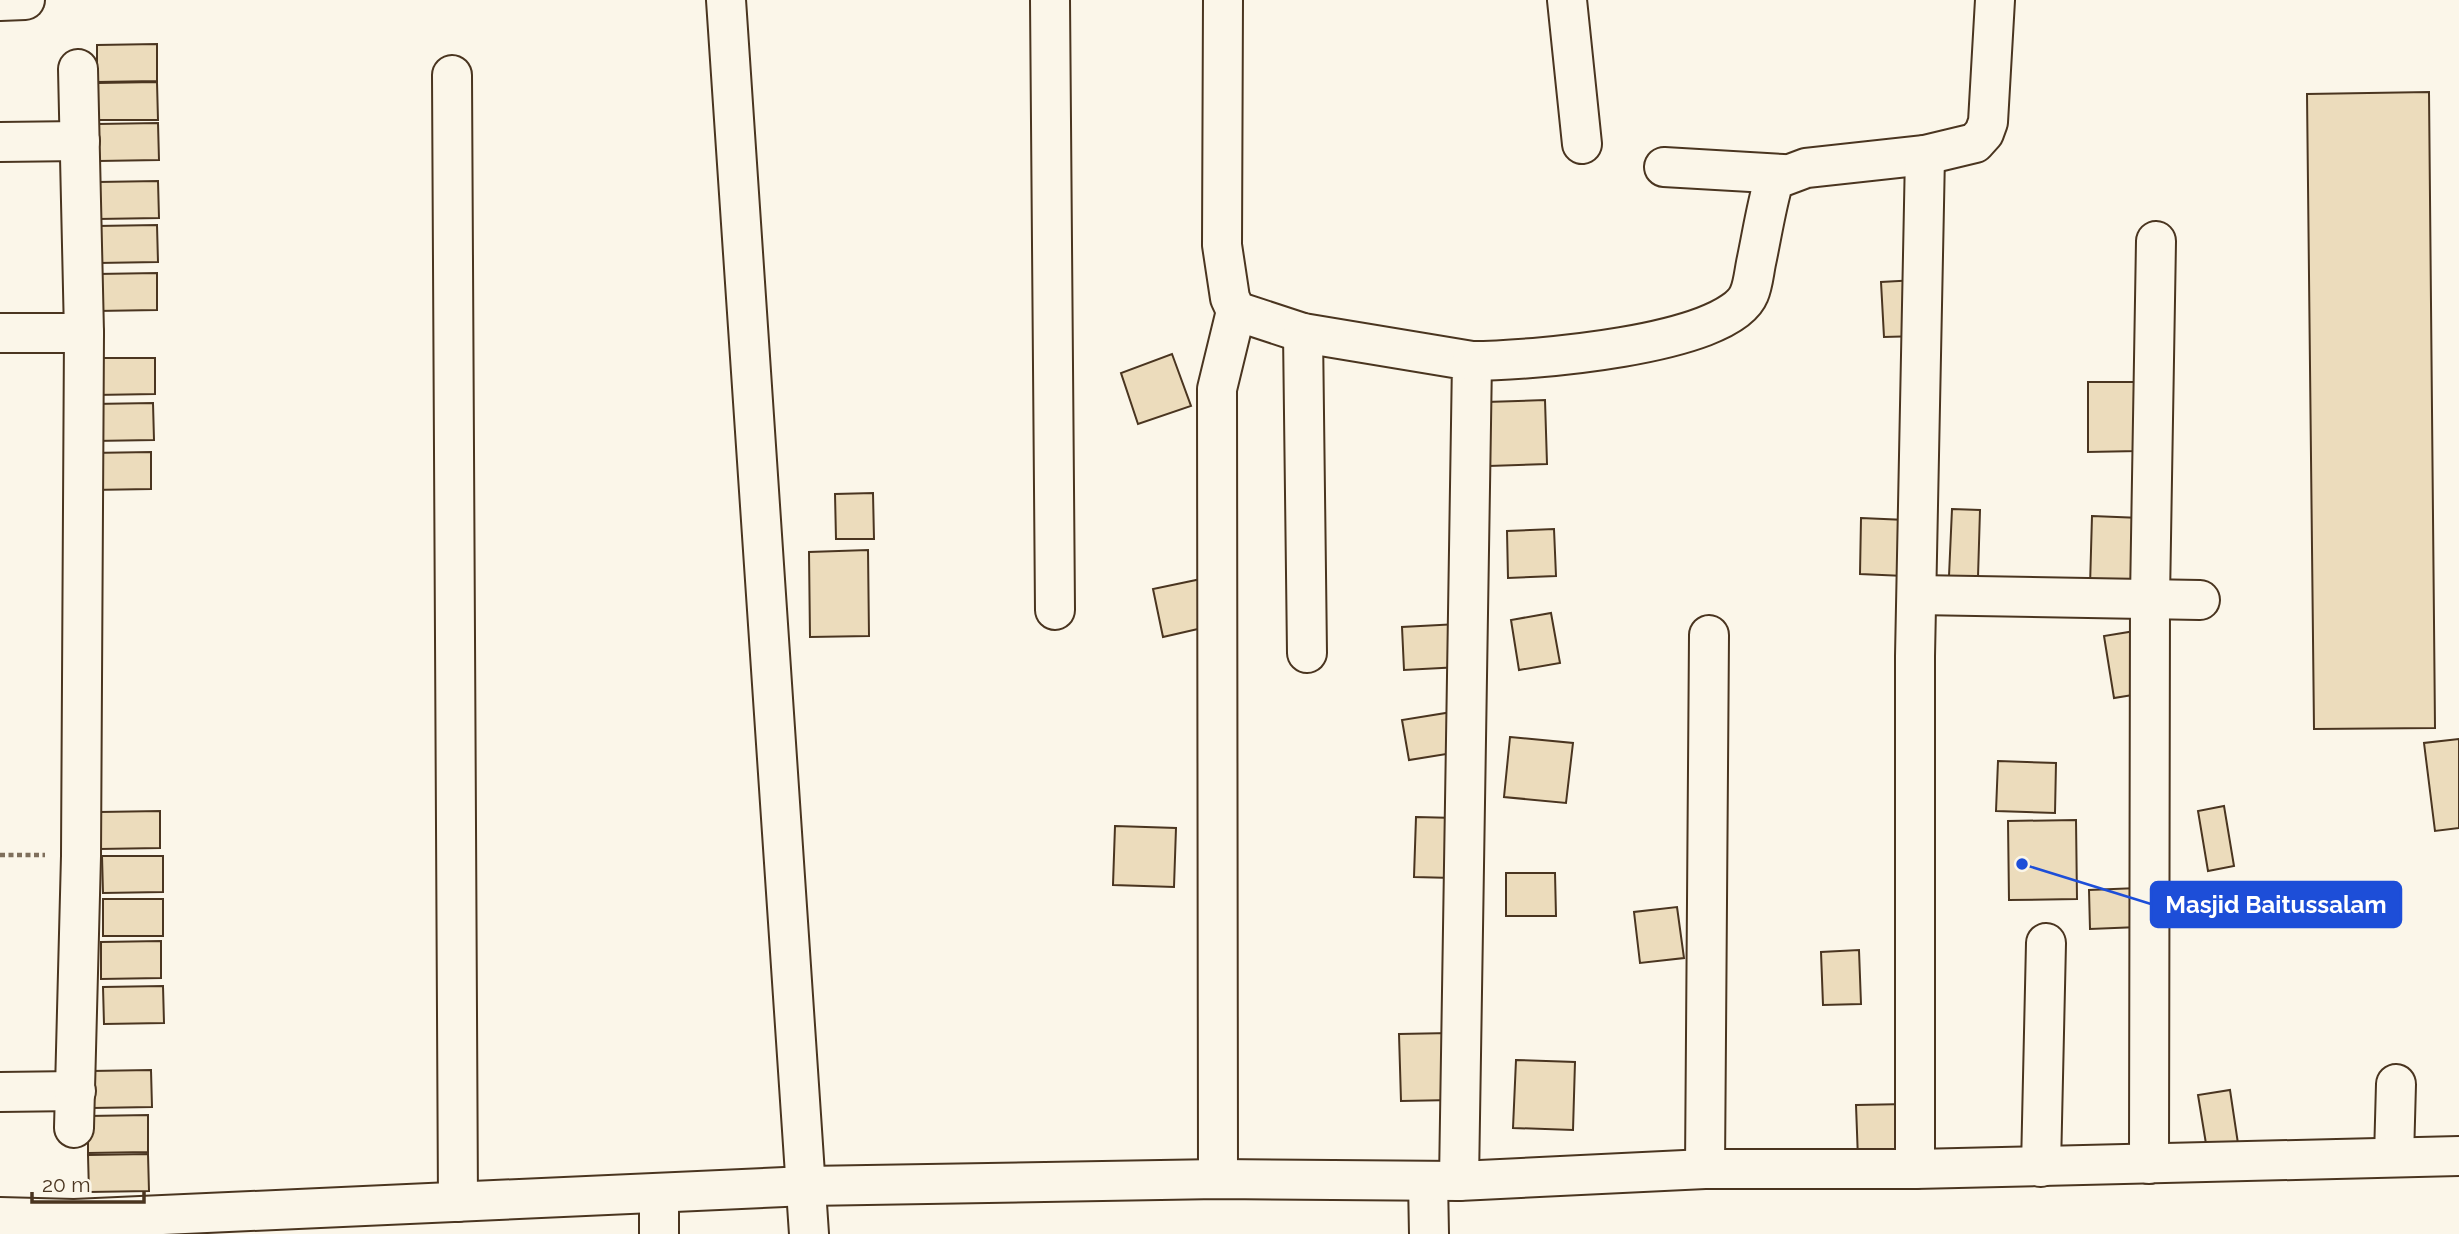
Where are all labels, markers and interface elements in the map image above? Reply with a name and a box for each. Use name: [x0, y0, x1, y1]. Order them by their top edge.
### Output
callout: Masjid Baitussalam: [2151, 882, 2401, 927]
text: Masjid Baitussalam: [2165, 890, 2387, 919]
scale bar: [32, 1160, 144, 1204]
text: 20 m: [42, 1172, 90, 1197]

